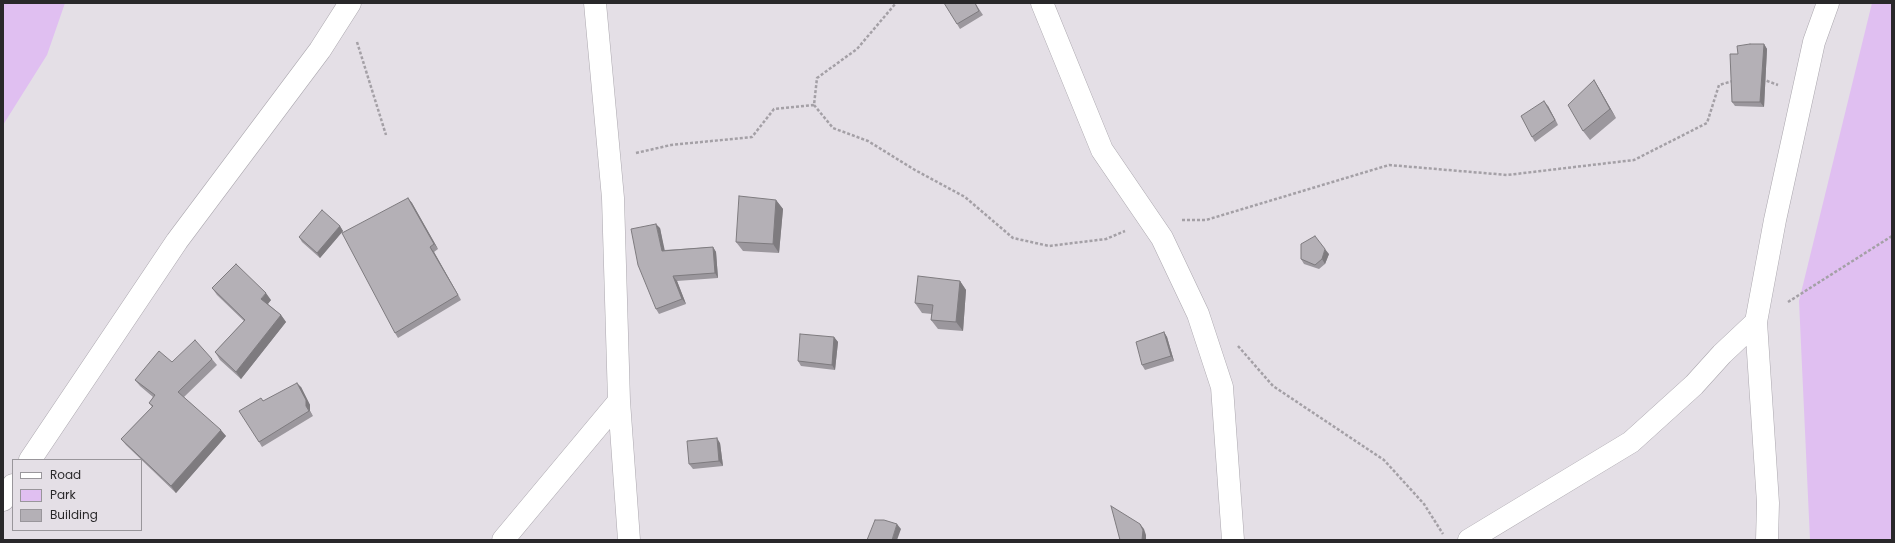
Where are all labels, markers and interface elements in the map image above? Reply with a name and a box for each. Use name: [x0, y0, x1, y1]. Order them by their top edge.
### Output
legend: [12, 459, 142, 531]
text: Road: [50, 466, 81, 483]
text: Park: [50, 486, 76, 503]
text: Building: [50, 506, 98, 523]

